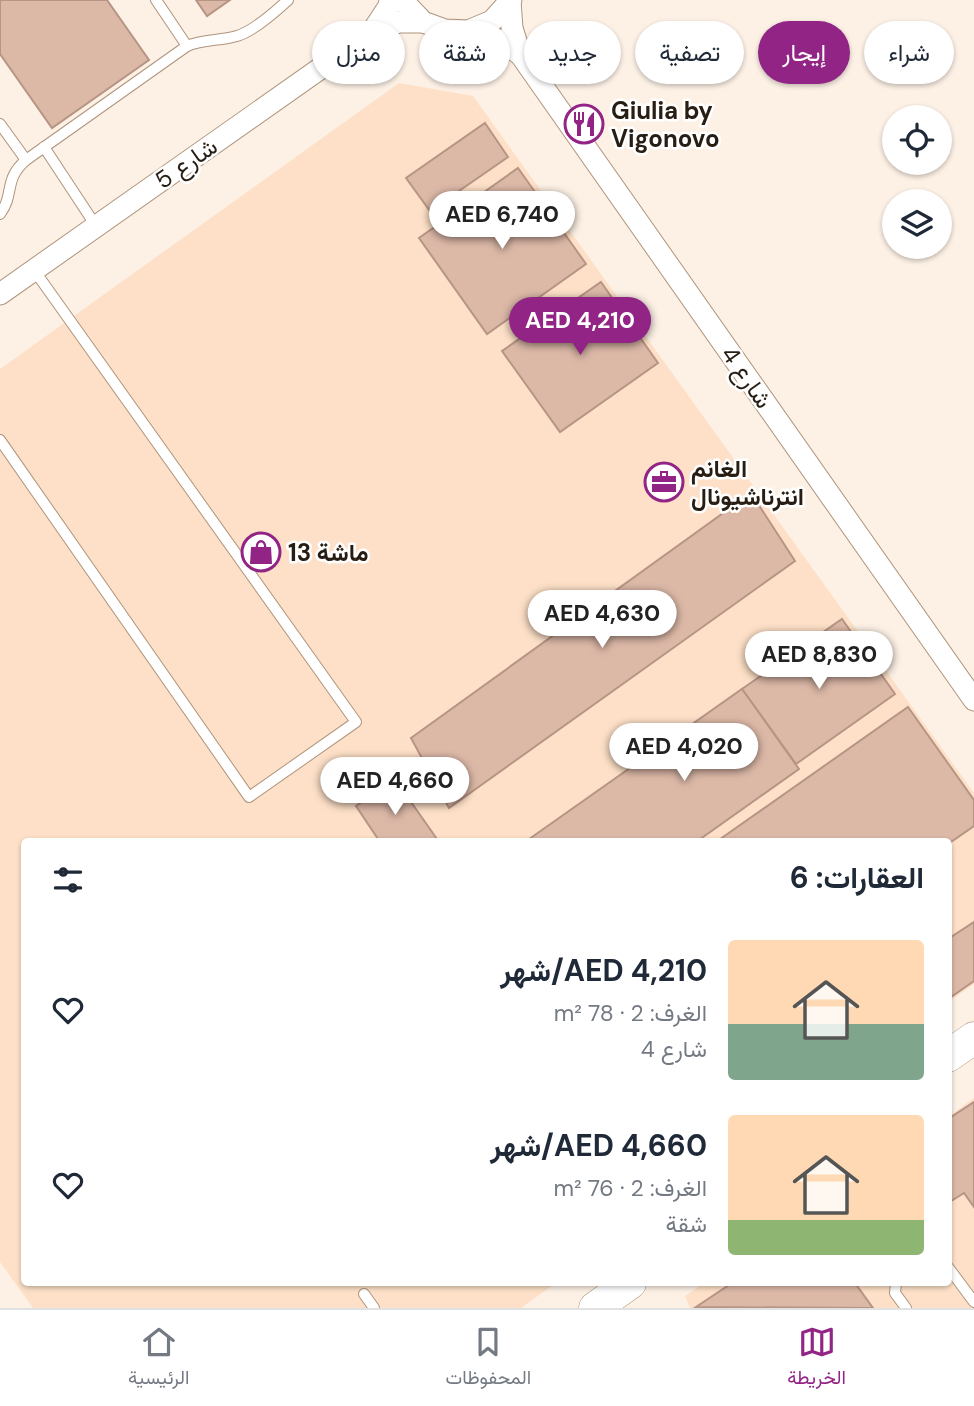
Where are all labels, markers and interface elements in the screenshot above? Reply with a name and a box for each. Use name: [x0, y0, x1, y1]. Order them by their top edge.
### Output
chip: منزل: [312, 21, 405, 84]
chip: شقة: [419, 21, 510, 84]
chip: جديد: [524, 21, 621, 84]
chip: تصفية: [635, 21, 744, 84]
chip: إيجار: [758, 21, 850, 84]
chip: شراء: [864, 21, 954, 84]
place label: Giulia by Vigonovo: [611, 95, 720, 154]
restaurant icon: Giulia by Vigonovo: [563, 103, 605, 145]
map controls: [882, 105, 952, 259]
button: locate: [882, 105, 952, 175]
street label: شارع 5: [149, 130, 224, 196]
button: layers: [882, 189, 952, 259]
pin: AED 6,740: [422, 191, 582, 251]
text: AED 6,740: [445, 199, 559, 229]
pin: AED 4,210: [500, 298, 660, 357]
text: AED 4,210: [525, 305, 635, 335]
street label: شارع 4: [714, 340, 780, 415]
place label: الغانم انترناشيونال: [691, 453, 804, 512]
office icon: الغانم انترناشيونال: [643, 461, 685, 503]
shop icon: ماشة 13: [240, 531, 282, 573]
place label: ماشة 13: [288, 537, 368, 568]
pin: AED 4,630: [522, 590, 682, 650]
text: AED 4,630: [544, 598, 660, 628]
pin: AED 8,830: [739, 632, 899, 691]
text: AED 8,830: [761, 639, 877, 669]
pin: AED 4,020: [604, 724, 764, 783]
text: AED 4,020: [625, 731, 743, 761]
pin: AED 4,660: [315, 758, 475, 817]
text: AED 4,660: [336, 765, 454, 795]
text: العقارات: 6: [790, 858, 924, 897]
icon: filters: [49, 861, 87, 899]
text: AED 4,210/شهر: [500, 951, 707, 990]
icon: home: [784, 968, 868, 1052]
icon: heart: [49, 991, 87, 1029]
text: الغرف: 2 · 78 m²: [554, 998, 707, 1028]
text: شارع 4: [641, 1034, 707, 1064]
text: AED 4,660/شهر: [490, 1126, 707, 1165]
icon: home: [784, 1143, 868, 1227]
icon: heart: [49, 1166, 87, 1204]
text: الغرف: 2 · 76 m²: [553, 1173, 707, 1203]
text: شقة: [665, 1209, 707, 1239]
tab: الرئيسية: [128, 1323, 189, 1394]
tab: المحفوظات: [446, 1323, 531, 1394]
tab: الخريطة: [787, 1323, 846, 1394]

